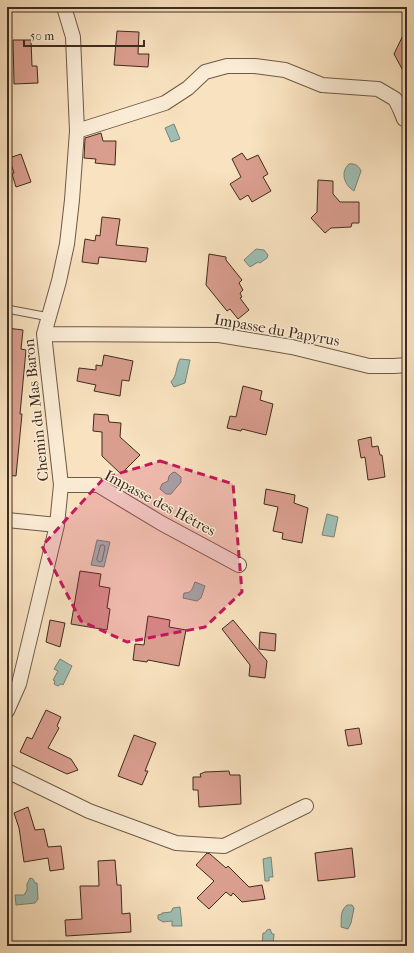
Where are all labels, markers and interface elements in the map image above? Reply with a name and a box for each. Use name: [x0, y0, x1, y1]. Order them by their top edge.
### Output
scale bar: [24, 22, 144, 48]
text: 50 m: [30, 29, 54, 43]
street label: Impasse du Papyrus: [213, 310, 342, 350]
street label: Chemin du Mas Baron: [20, 338, 52, 482]
street label: Impasse des Hêtres: [101, 466, 219, 540]

